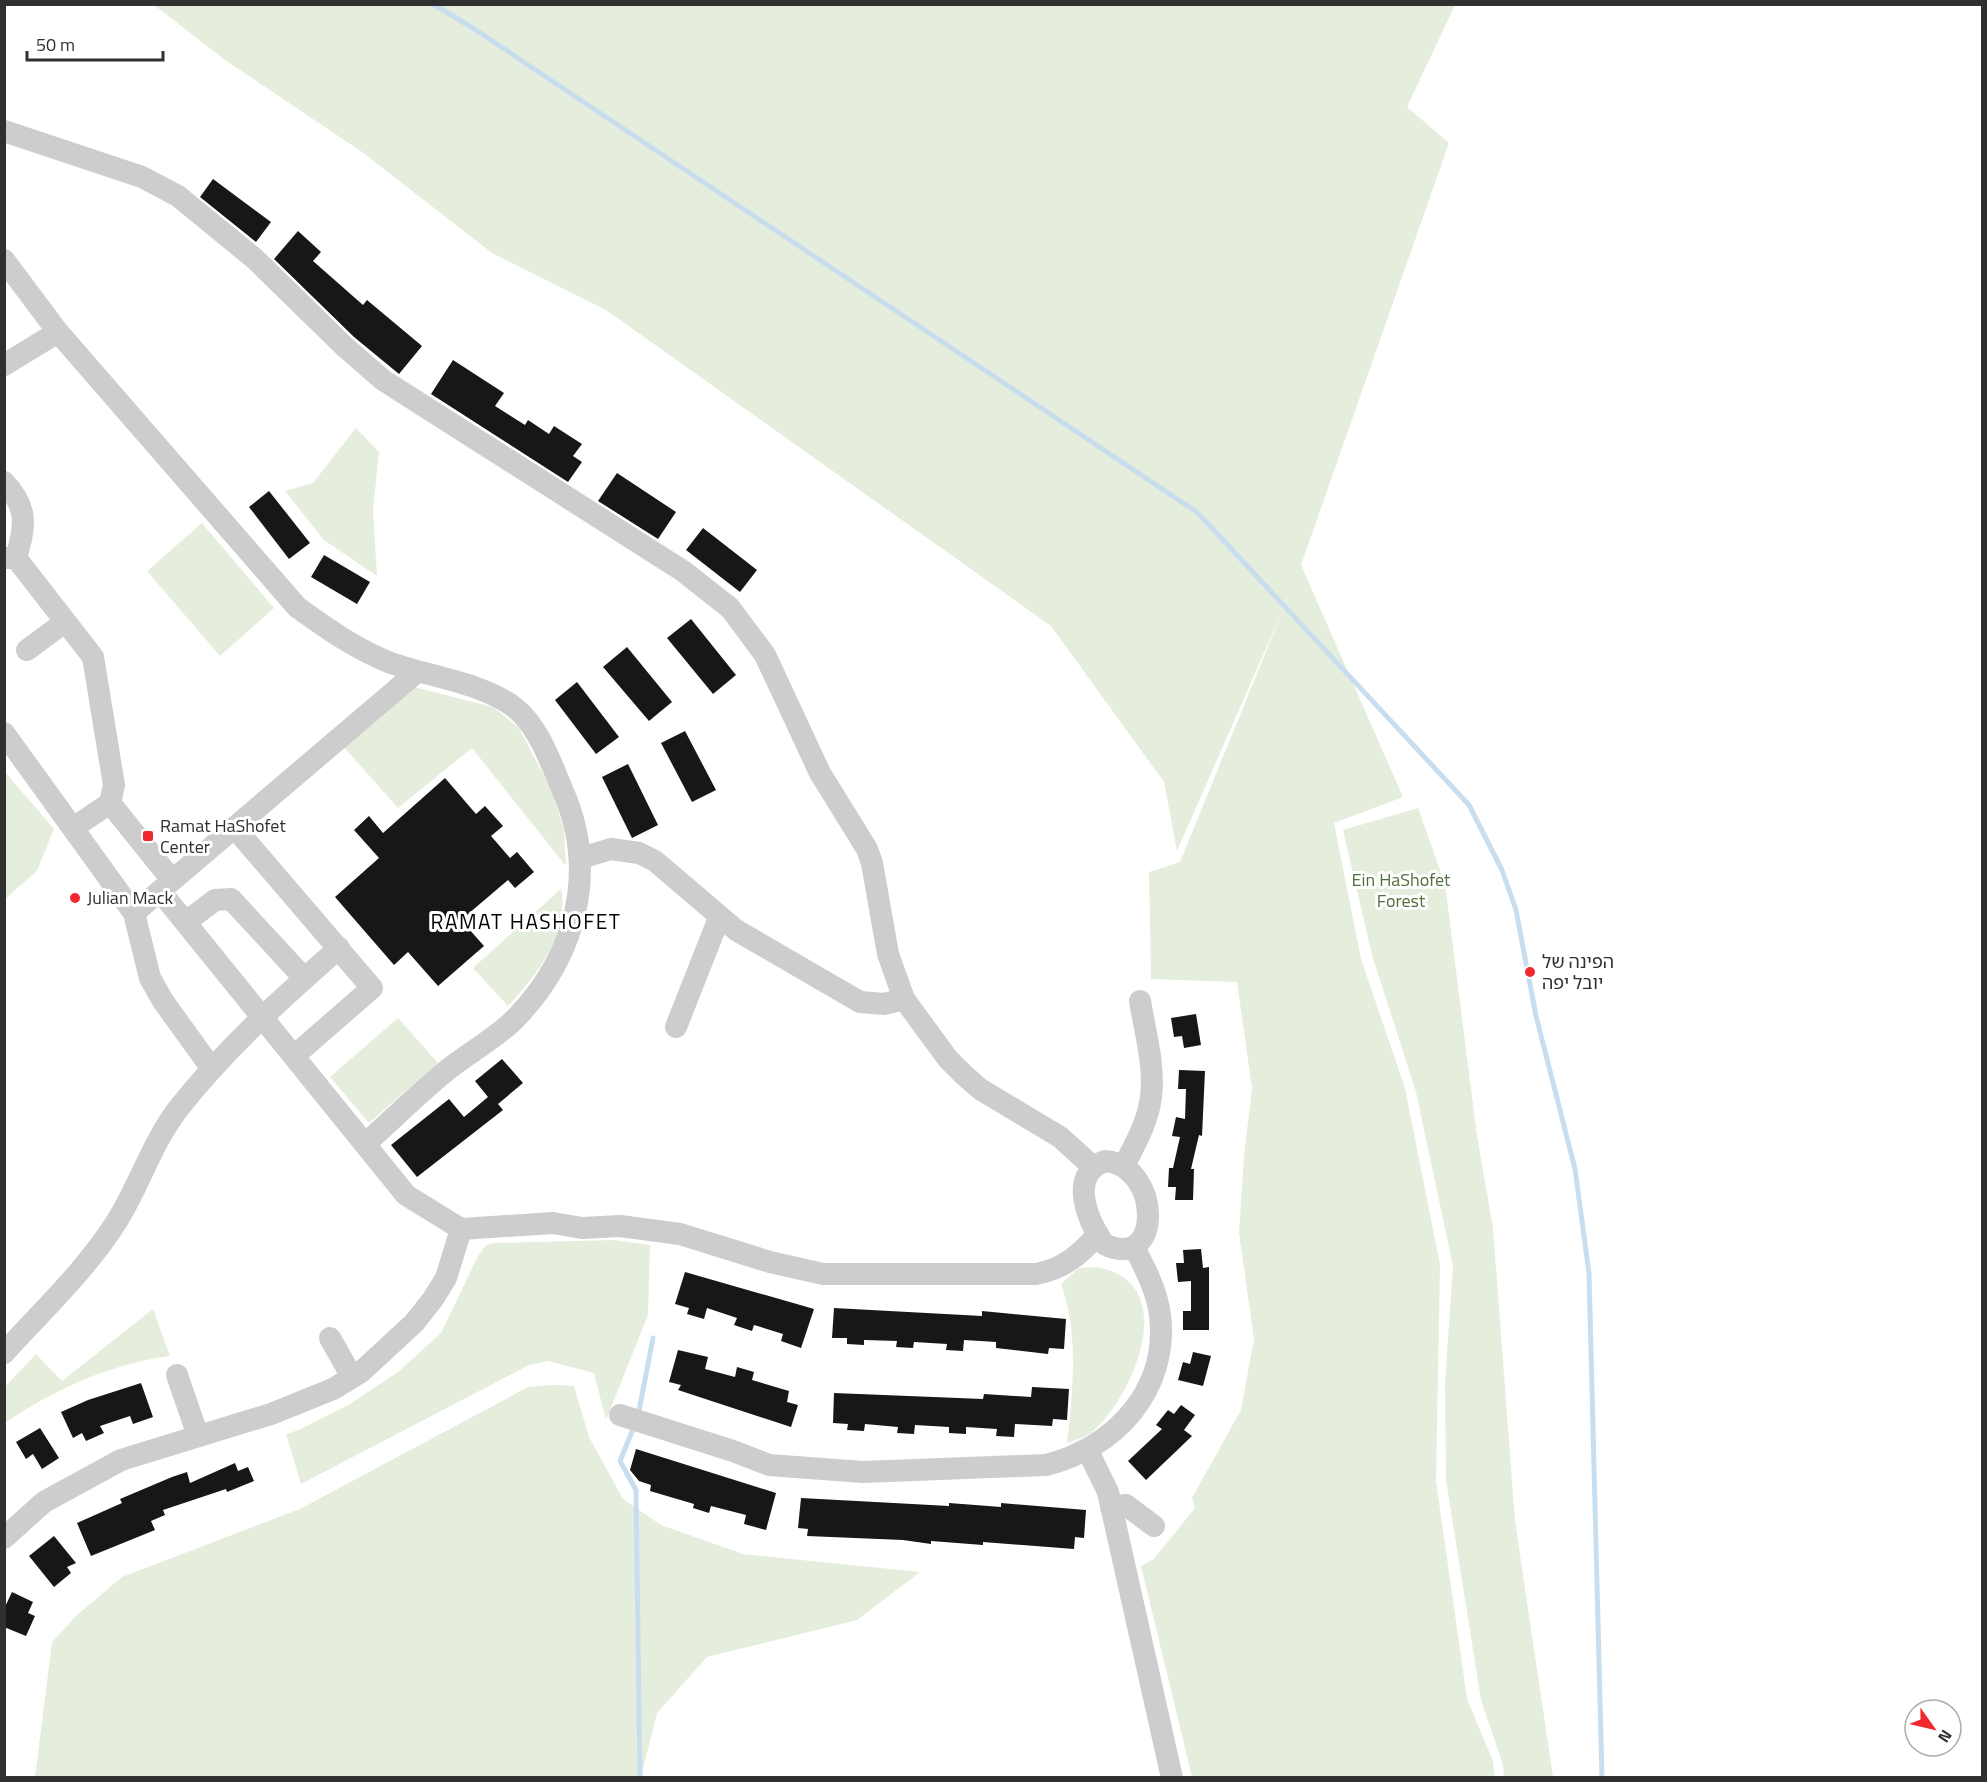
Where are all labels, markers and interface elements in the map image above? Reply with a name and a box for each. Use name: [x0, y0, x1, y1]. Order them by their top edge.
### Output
scale bar: [27, 24, 164, 62]
text: 50 m: [36, 31, 75, 58]
place label: Ramat HaShofet Center: [160, 812, 286, 860]
marker: Ramat HaShofet Center: [141, 829, 155, 843]
park label: Ein HaShofet Forest: [1352, 866, 1451, 914]
place label: Julian Mack: [87, 884, 173, 911]
marker: Julian Mack: [68, 891, 82, 905]
district label: RAMAT HASHOFET: [431, 905, 621, 937]
place label: הפינה של יובל יפה: [1542, 948, 1614, 996]
marker: הפינה של יובל יפה: [1523, 965, 1537, 979]
north arrow: [1903, 1698, 1963, 1758]
text: N: [1932, 1725, 1958, 1748]

